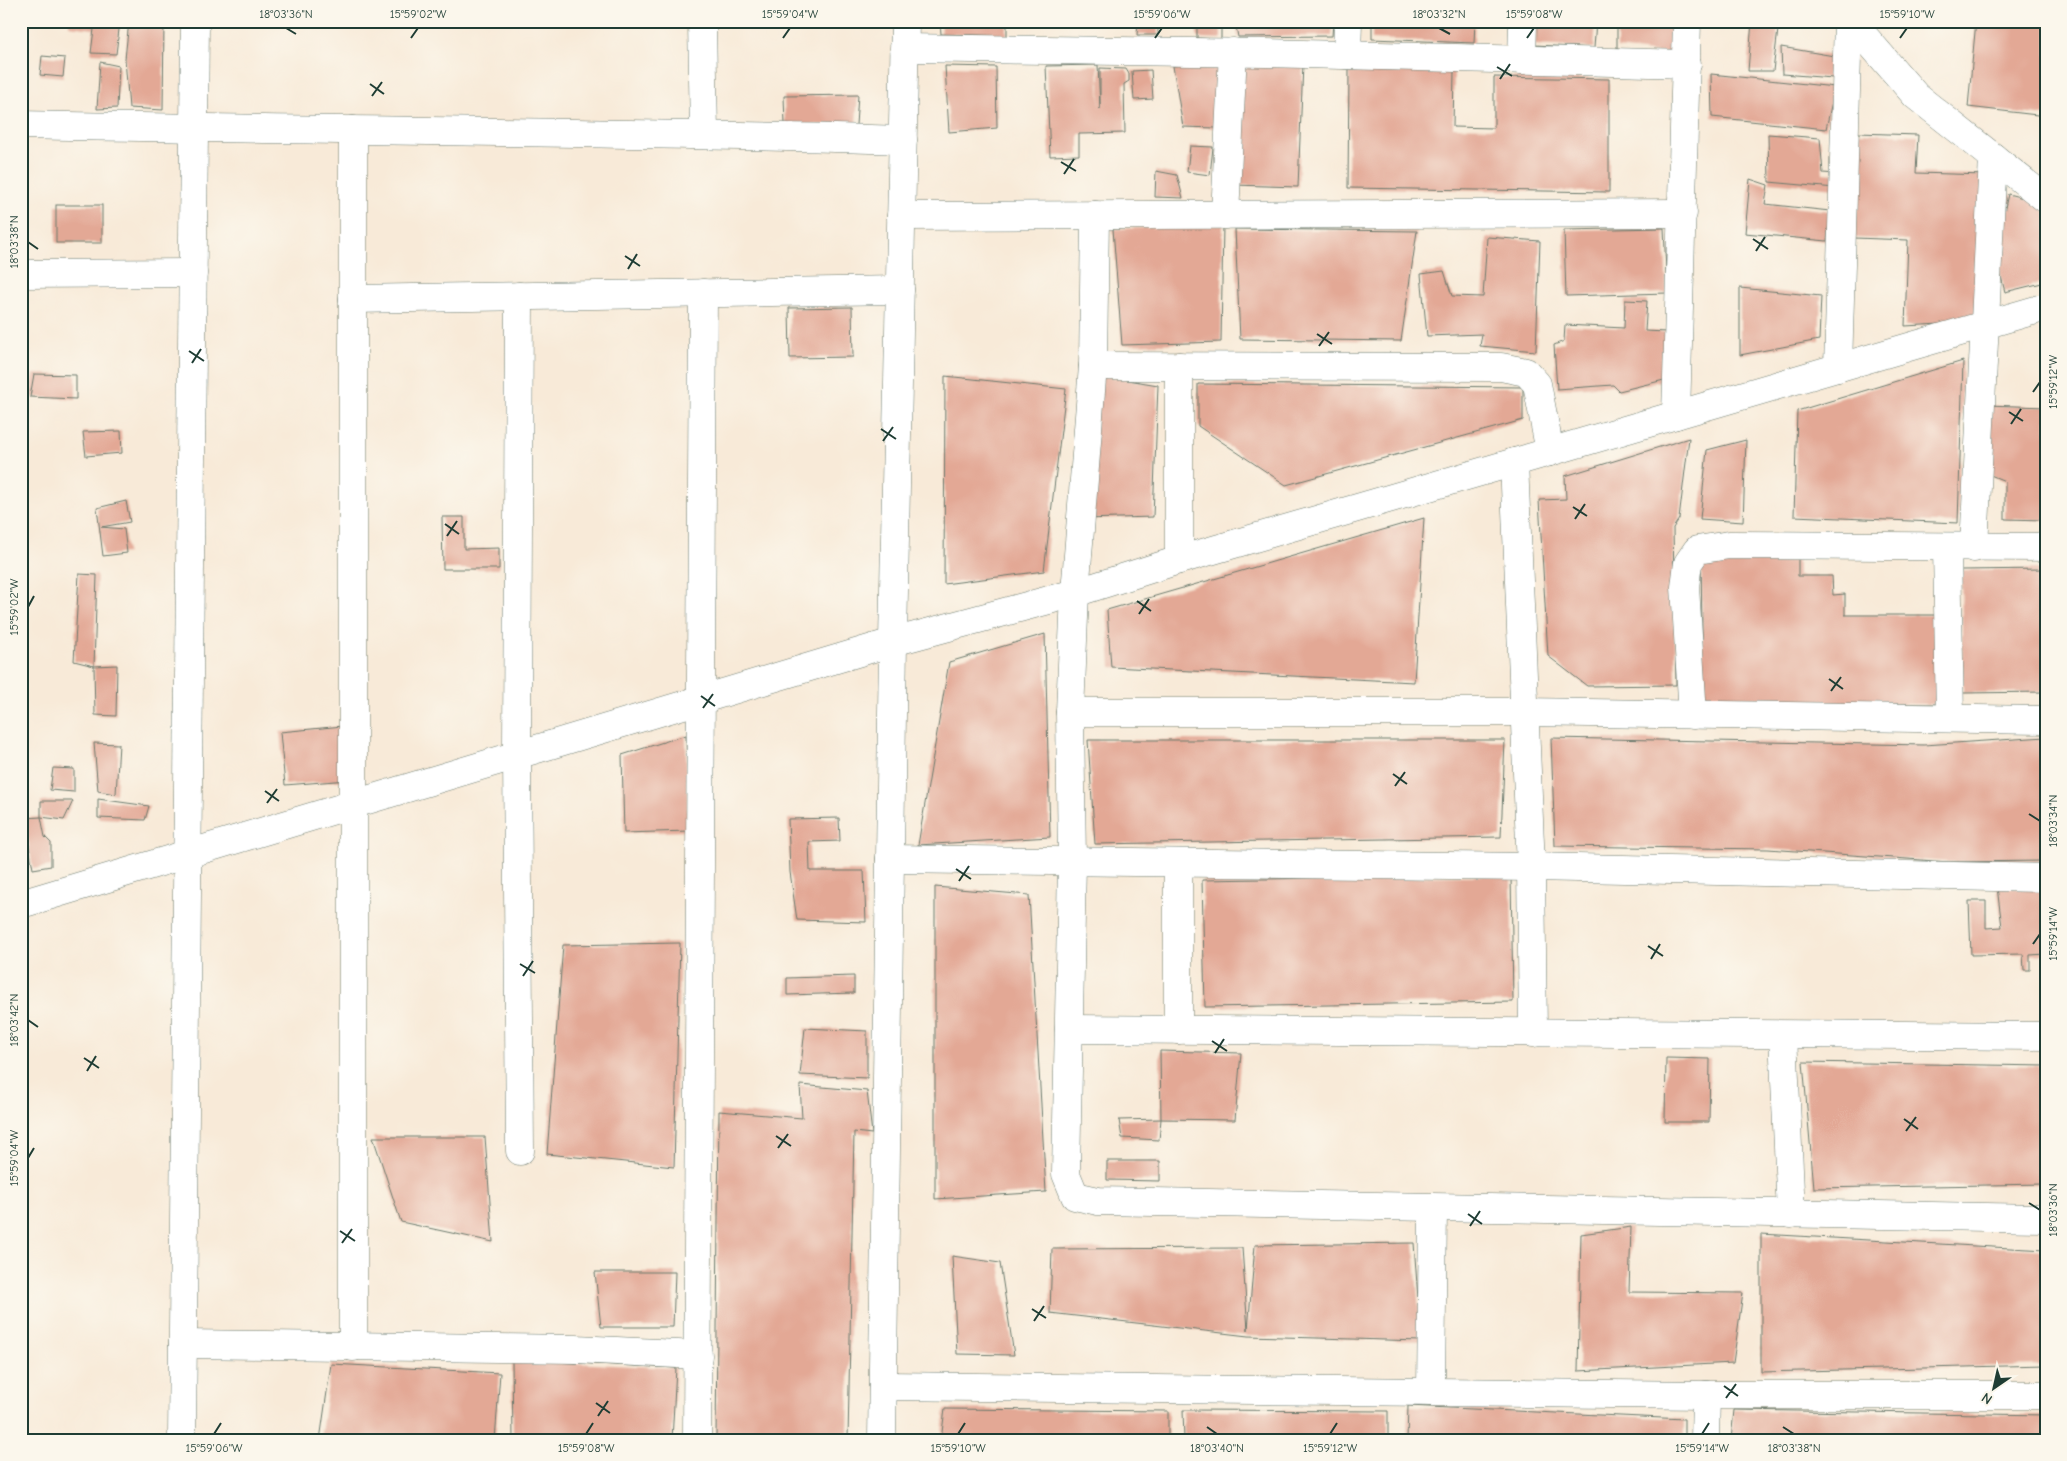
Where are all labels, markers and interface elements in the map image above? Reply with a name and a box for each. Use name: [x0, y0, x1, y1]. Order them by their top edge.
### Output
text: 18°03'36"N: [259, 7, 313, 21]
text: 15°59'02"W: [390, 7, 447, 21]
text: 15°59'04"W: [762, 7, 819, 21]
text: 15°59'06"W: [1134, 7, 1191, 21]
text: 18°03'32"N: [1412, 7, 1466, 21]
text: 15°59'08"W: [1506, 7, 1563, 21]
text: 15°59'10"W: [1879, 7, 1935, 21]
text: 18°03'38"N: [7, 215, 21, 269]
text: 15°59'12"W: [2046, 354, 2060, 409]
text: 15°59'02"W: [7, 578, 21, 635]
text: 18°03'34"N: [2046, 795, 2060, 847]
text: 15°59'14"W: [2046, 907, 2060, 961]
text: 18°03'42"N: [7, 994, 21, 1046]
text: 15°59'04"W: [7, 1129, 21, 1186]
text: 18°03'36"N: [2046, 1183, 2060, 1237]
north arrow: [1970, 1364, 2020, 1414]
text: N: [1978, 1389, 1996, 1408]
text: 15°59'06"W: [186, 1441, 243, 1455]
text: 15°59'08"W: [558, 1441, 615, 1455]
text: 15°59'10"W: [930, 1441, 986, 1455]
text: 18°03'40"N: [1190, 1441, 1244, 1455]
text: 15°59'12"W: [1303, 1441, 1358, 1455]
text: 15°59'14"W: [1675, 1441, 1729, 1455]
text: 18°03'38"N: [1767, 1441, 1821, 1455]

